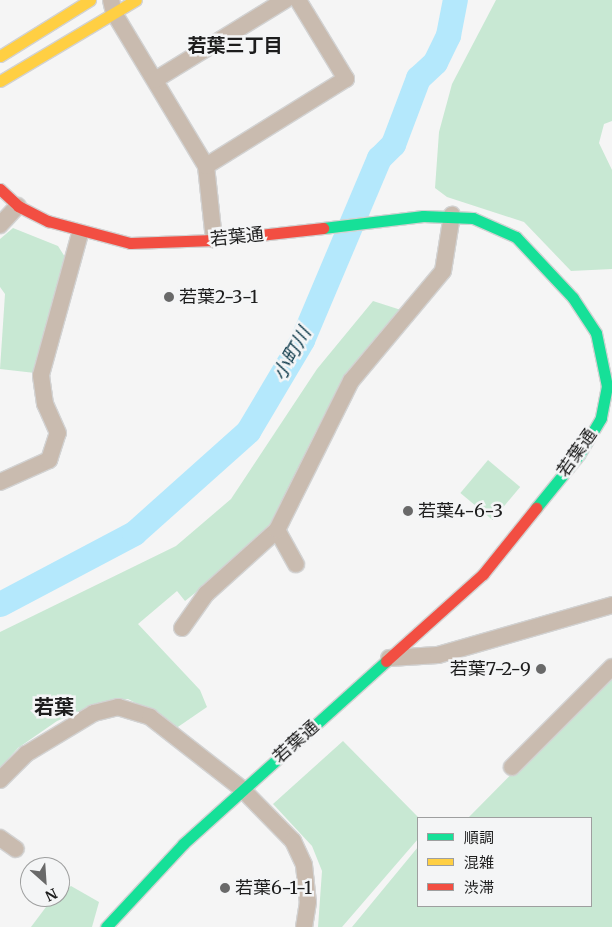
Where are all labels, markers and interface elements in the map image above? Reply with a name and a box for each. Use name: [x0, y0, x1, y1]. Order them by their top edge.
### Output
district label: 若葉三丁目: [188, 35, 282, 57]
street label: 若葉通: [209, 223, 265, 251]
place label: 若葉2-3-1: [179, 286, 260, 308]
marker: 若葉2-3-1: [163, 291, 175, 303]
water label: 小町川: [268, 324, 316, 384]
street label: 若葉通: [553, 425, 601, 481]
place label: 若葉4-6-3: [418, 500, 504, 522]
marker: 若葉4-6-3: [402, 505, 414, 517]
place label: 若葉7-2-9: [448, 658, 531, 680]
marker: 若葉7-2-9: [535, 663, 547, 675]
district label: 若葉: [34, 694, 74, 718]
street label: 若葉通: [269, 716, 323, 768]
legend: [417, 817, 592, 907]
text: 順調: [464, 828, 494, 847]
text: 混雑: [464, 853, 494, 872]
north arrow: [20, 857, 70, 907]
place label: 若葉6-1-1: [235, 877, 313, 899]
text: 渋滞: [464, 878, 494, 897]
marker: 若葉6-1-1: [219, 882, 231, 894]
text: N: [42, 884, 60, 905]

